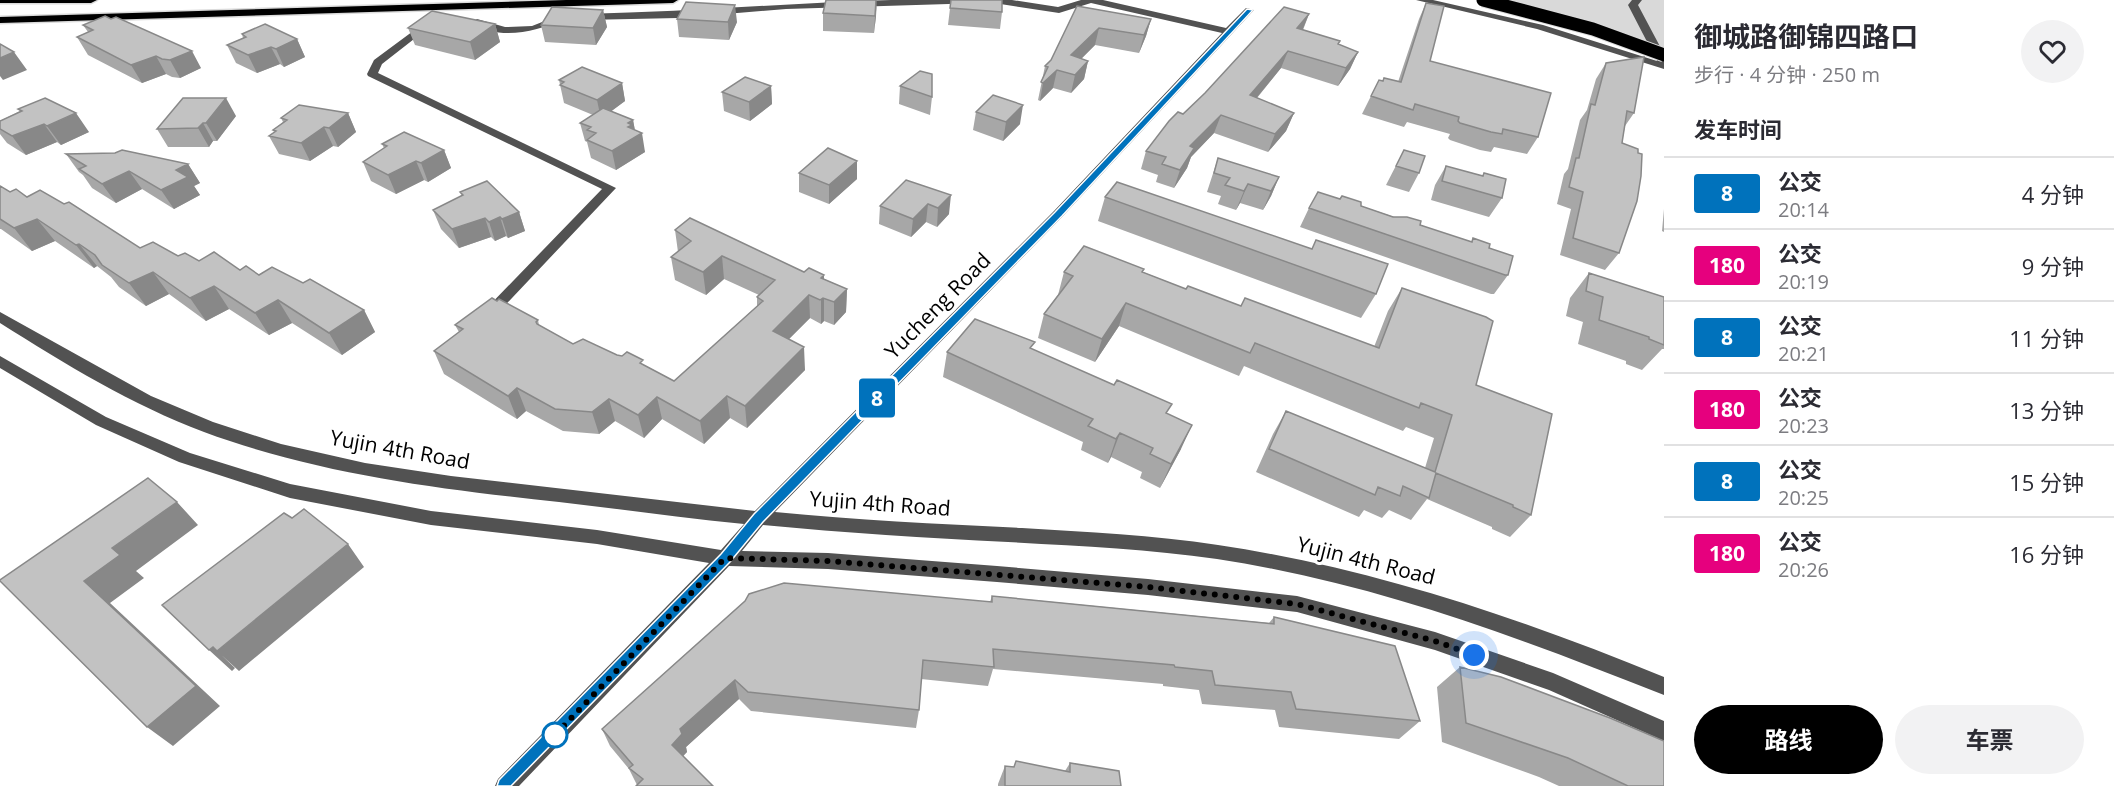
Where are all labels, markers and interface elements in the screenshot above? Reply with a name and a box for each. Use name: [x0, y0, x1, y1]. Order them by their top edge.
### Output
text: 御城路御锦四路口: [1694, 17, 1918, 55]
button: heart: [2021, 20, 2084, 83]
text: 步行 · 4 分钟 · 250 m: [1694, 61, 1880, 88]
text: 发车时间: [1694, 114, 1782, 144]
text: 公交: [1778, 166, 1822, 196]
text: 8: [1721, 179, 1733, 207]
text: 4 分钟: [2022, 179, 2084, 209]
text: 20:14: [1778, 196, 1829, 223]
text: 公交: [1778, 238, 1822, 268]
street label: Yucheng Road: [878, 246, 996, 364]
text: 180: [1709, 251, 1745, 279]
text: 9 分钟: [2022, 251, 2084, 281]
text: 20:19: [1778, 268, 1829, 295]
text: 公交: [1778, 310, 1822, 340]
text: 8: [1721, 323, 1733, 351]
text: 11 分钟: [2009, 323, 2084, 353]
text: 20:21: [1778, 340, 1829, 367]
line badge: 8: [858, 378, 896, 418]
text: 公交: [1778, 382, 1822, 412]
text: 8: [871, 384, 883, 412]
text: 180: [1709, 395, 1745, 423]
text: 13 分钟: [2009, 395, 2084, 425]
text: 20:23: [1778, 412, 1829, 439]
street label: Yujin 4th Road: [328, 423, 472, 475]
text: 公交: [1778, 454, 1822, 484]
text: 8: [1721, 467, 1733, 495]
text: 15 分钟: [2009, 467, 2084, 497]
street label: Yujin 4th Road: [809, 484, 952, 522]
text: 20:25: [1778, 484, 1829, 511]
text: 公交: [1778, 526, 1822, 556]
street label: Yujin 4th Road: [1294, 529, 1438, 591]
text: 180: [1709, 539, 1745, 567]
text: 16 分钟: [2009, 539, 2084, 569]
text: 20:26: [1778, 556, 1829, 583]
your location: [1459, 640, 1489, 670]
button: 路线: [1694, 705, 1883, 774]
button: 车票: [1895, 705, 2084, 774]
unlabelled marker: [542, 722, 568, 748]

